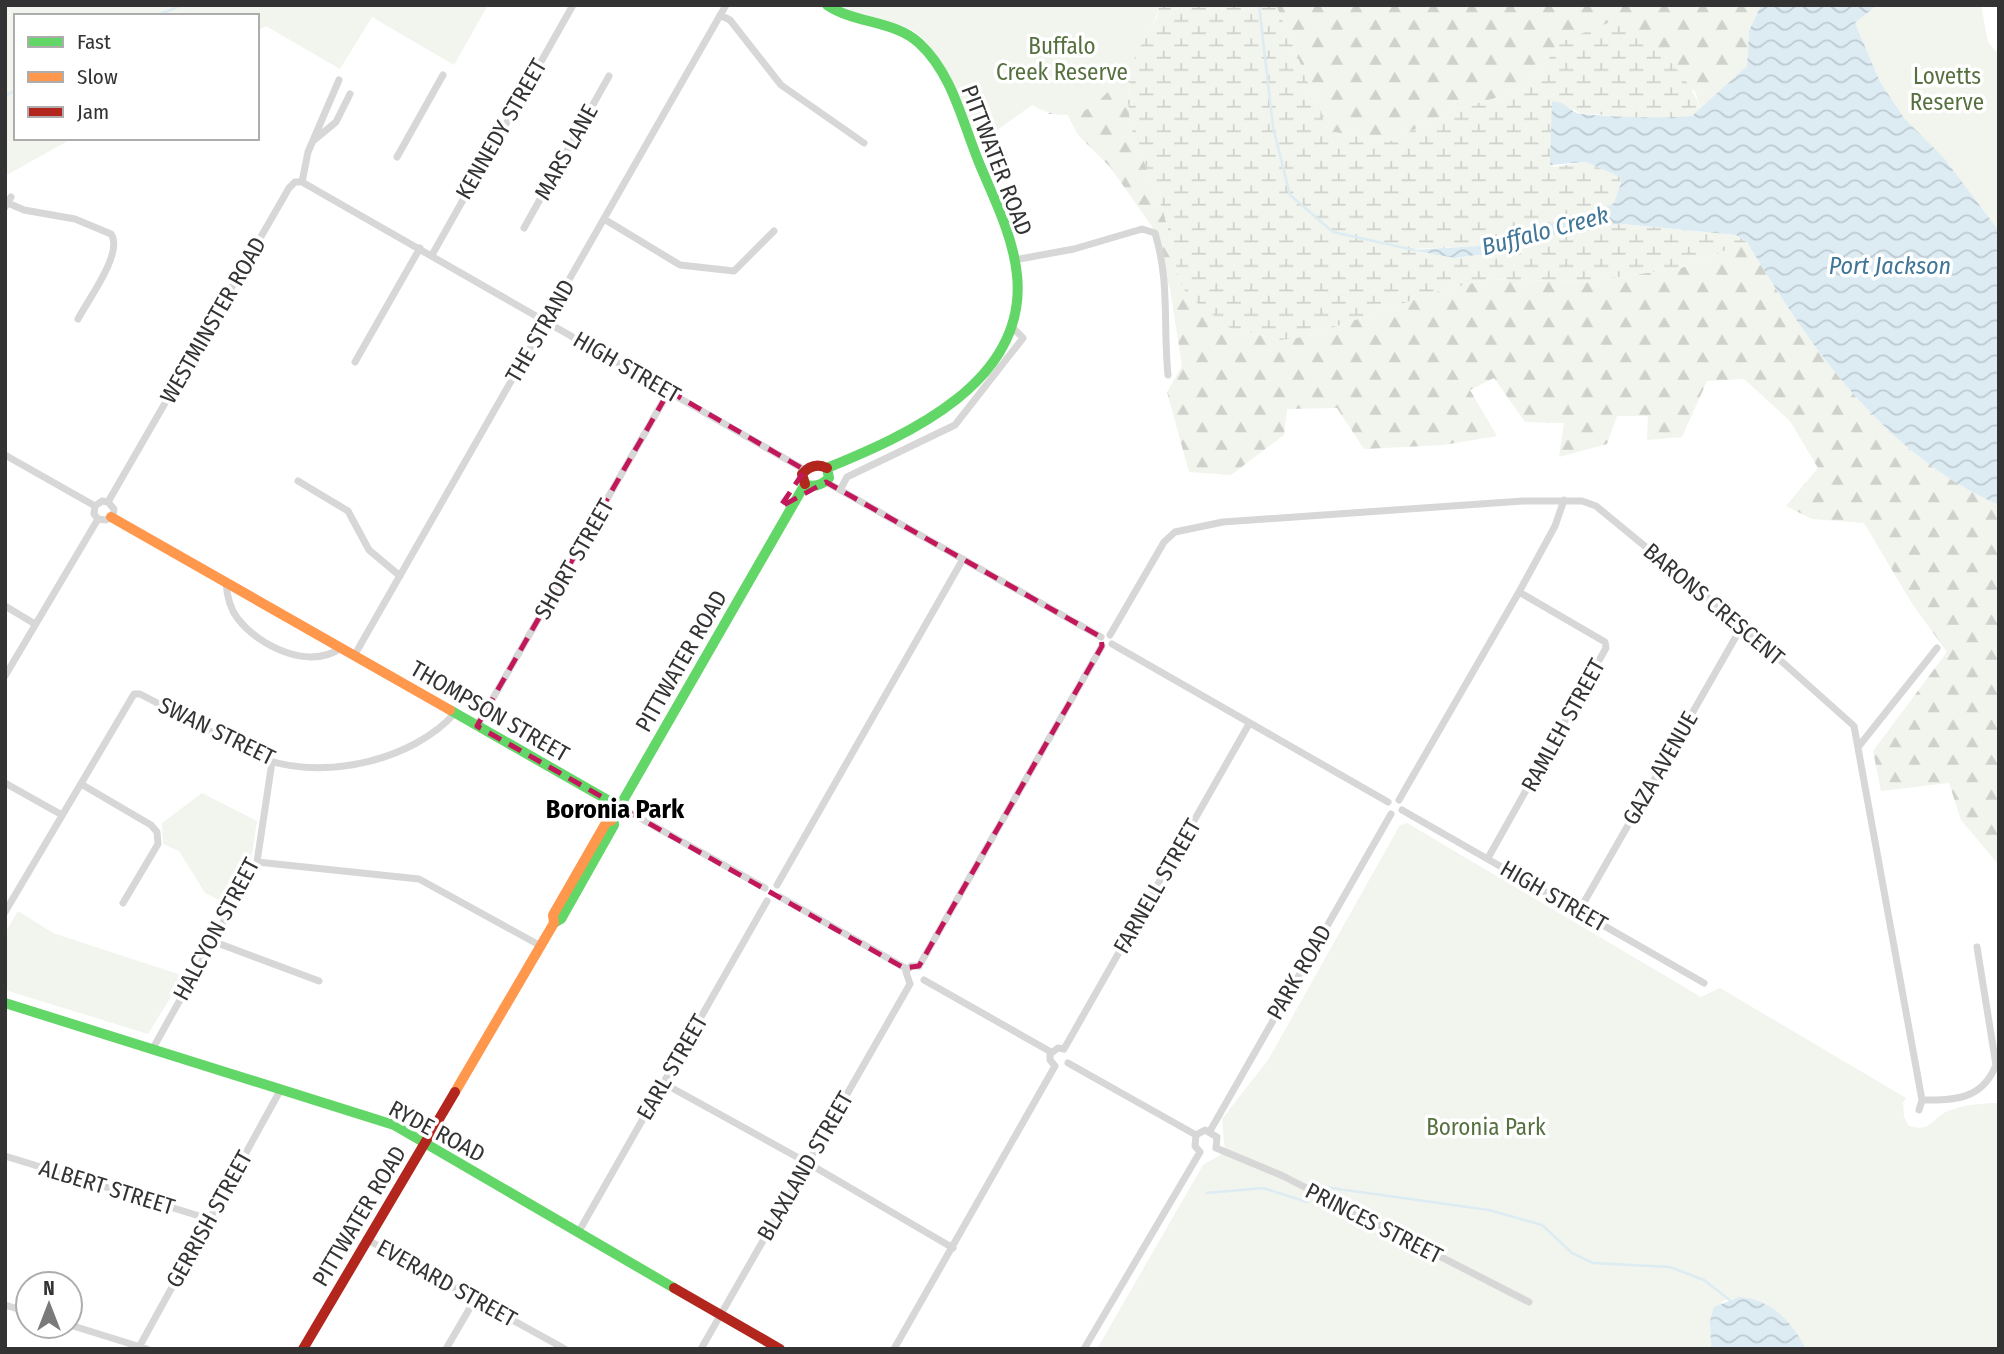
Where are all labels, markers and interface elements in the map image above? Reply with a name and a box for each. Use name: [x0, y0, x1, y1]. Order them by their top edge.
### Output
legend: [14, 14, 259, 140]
text: Fast: [77, 29, 111, 55]
park label: Buffalo Creek Reserve: [996, 32, 1128, 86]
street label: KENNEDY STREET: [450, 54, 553, 204]
park label: Lovetts Reserve: [1910, 62, 1984, 116]
text: Slow: [77, 64, 118, 90]
street label: PITTWATER ROAD: [955, 81, 1039, 239]
text: Jam: [77, 99, 109, 125]
street label: MARS LANE: [528, 99, 604, 205]
water label: Buffalo Creek: [1479, 201, 1612, 261]
street label: WESTMINSTER ROAD: [154, 232, 272, 408]
water label: Port Jackson: [1829, 252, 1951, 280]
street label: THE STRAND: [499, 275, 581, 387]
street label: HIGH STREET: [569, 325, 686, 409]
street label: SHORT STREET: [528, 494, 620, 624]
street label: BARONS CRESCENT: [1638, 537, 1790, 671]
street label: PITTWATER ROAD: [629, 585, 733, 737]
street label: RAMLEH STREET: [1515, 653, 1611, 796]
street label: THOMPSON STREET: [406, 654, 575, 768]
street label: SWAN STREET: [154, 691, 280, 771]
street label: GAZA AVENUE: [1616, 706, 1704, 830]
district label: Boronia Park: [546, 794, 685, 825]
street label: FARNELL STREET: [1107, 814, 1207, 958]
street label: HALCYON STREET: [167, 853, 265, 1005]
street label: HIGH STREET: [1496, 854, 1613, 938]
street label: PARK ROAD: [1261, 920, 1337, 1024]
street label: EARL STREET: [631, 1009, 714, 1125]
street label: BLAXLAND STREET: [751, 1086, 859, 1245]
street label: RYDE ROAD: [384, 1094, 490, 1168]
park label: Boronia Park: [1426, 1113, 1546, 1141]
street label: PITTWATER ROAD: [306, 1141, 412, 1291]
street label: GERRISH STREET: [160, 1145, 258, 1292]
street label: ALBERT STREET: [36, 1153, 178, 1221]
street label: PRINCES STREET: [1301, 1176, 1447, 1270]
street label: EVERARD STREET: [372, 1233, 522, 1333]
north arrow: [14, 1270, 84, 1340]
text: N: [43, 1277, 55, 1300]

